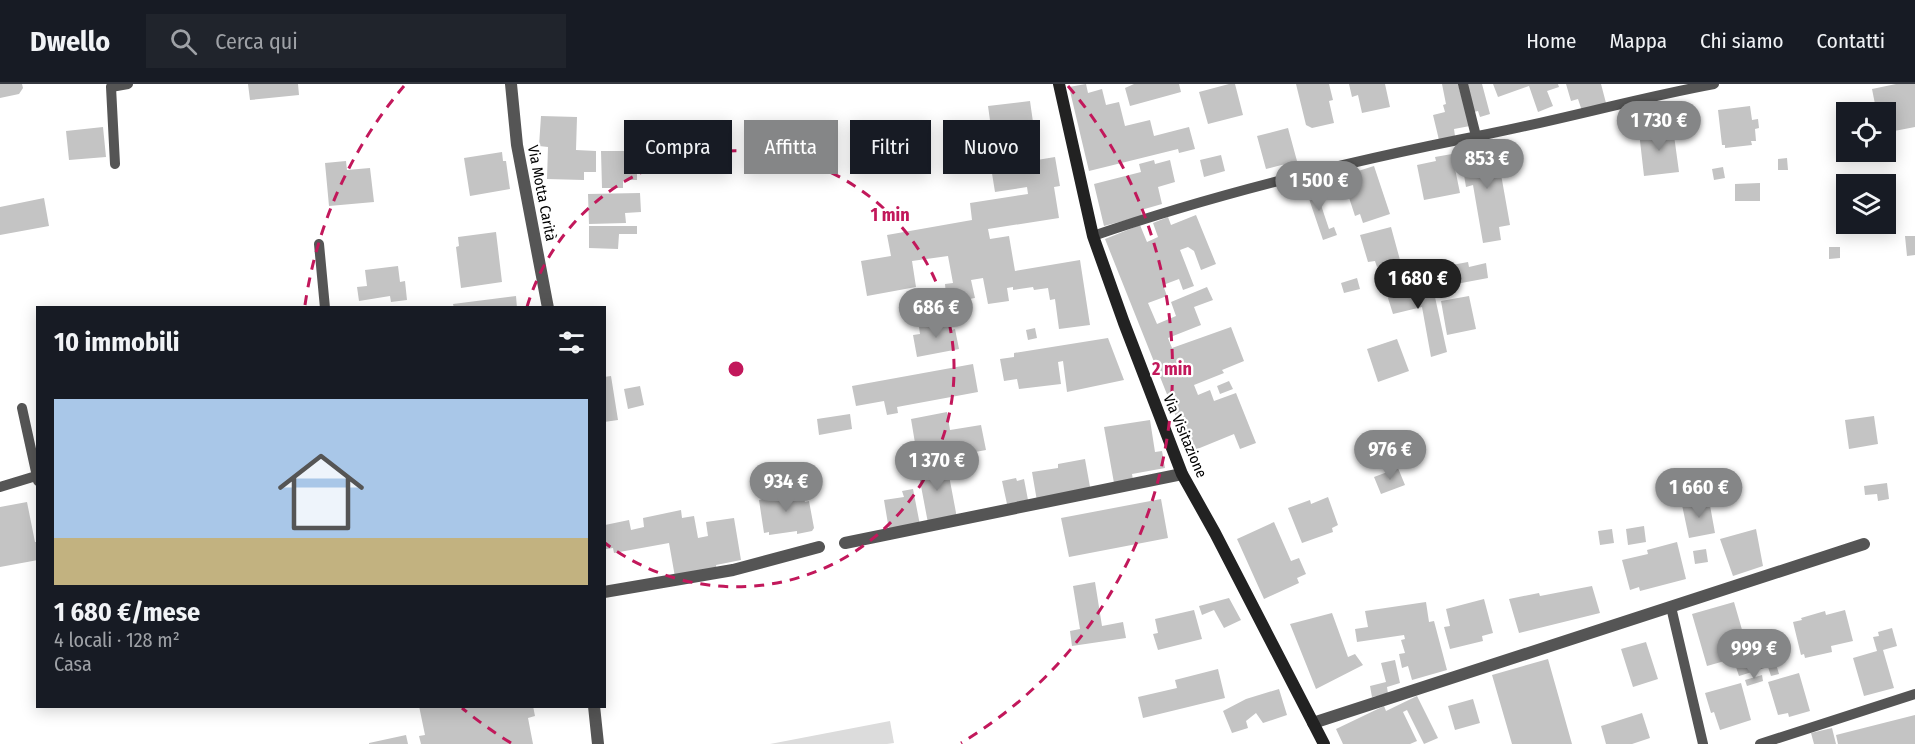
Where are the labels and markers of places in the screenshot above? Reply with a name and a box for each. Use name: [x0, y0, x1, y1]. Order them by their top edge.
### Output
pin: 1 730 €: [1604, 101, 1714, 152]
pin: 853 €: [1445, 139, 1529, 190]
pin: 1 500 €: [1264, 161, 1374, 212]
pin: 1 680 €: [1363, 259, 1473, 310]
pin: 686 €: [894, 288, 978, 339]
centre of rings: [726, 359, 746, 379]
pin: 976 €: [1348, 430, 1432, 481]
pin: 1 370 €: [882, 441, 992, 492]
pin: 934 €: [744, 462, 828, 513]
pin: 1 660 €: [1644, 468, 1754, 519]
pin: 999 €: [1712, 629, 1796, 680]

